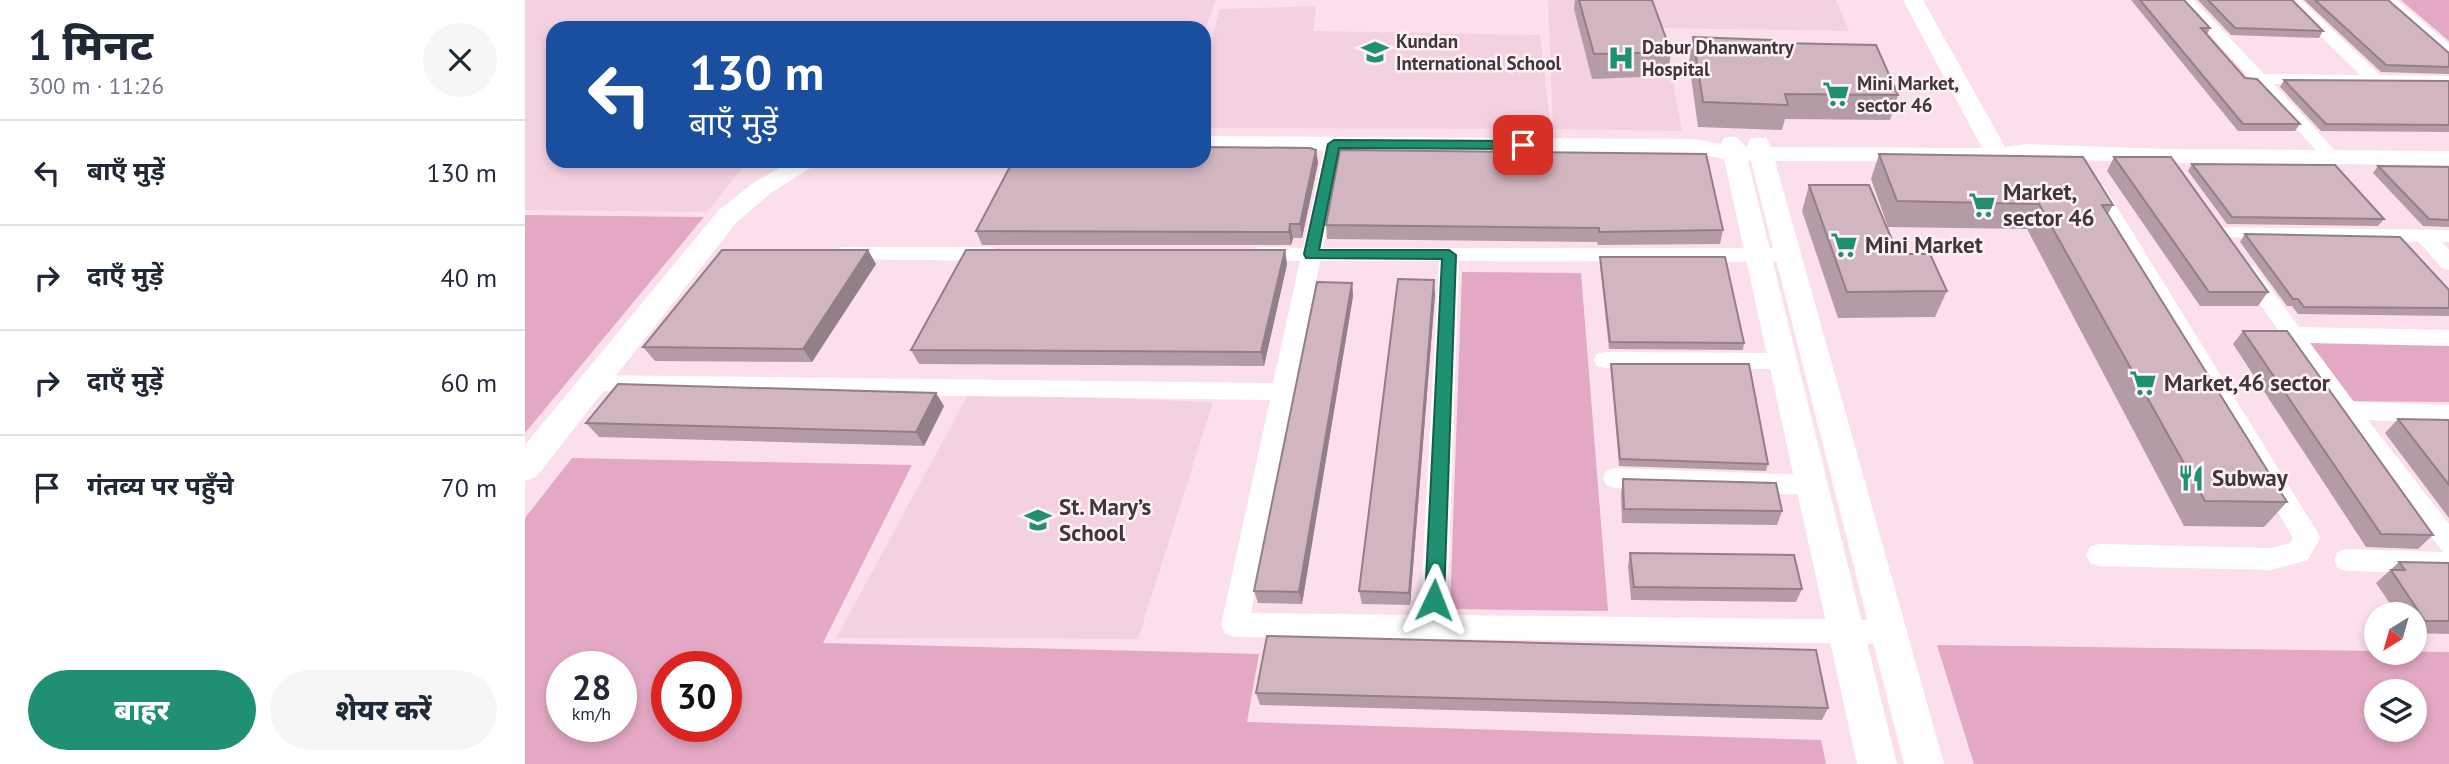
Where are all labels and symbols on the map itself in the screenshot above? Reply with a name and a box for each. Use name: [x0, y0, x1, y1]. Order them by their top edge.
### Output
place label: Kundan International School: [1396, 29, 1562, 75]
place label: Dabur Dhanwantry Hospital: [1642, 35, 1795, 81]
school or university icon: Kundan International School: [1360, 37, 1390, 67]
hospital icon: Dabur Dhanwantry Hospital: [1606, 43, 1636, 73]
place label: Mini Market, sector 46: [1857, 71, 1959, 117]
supermarket icon: Mini Market, sector 46: [1821, 79, 1851, 109]
pin: [1493, 115, 1553, 175]
place label: Market, sector 46: [2003, 177, 2094, 232]
supermarket icon: Market, sector 46: [1967, 190, 1997, 220]
supermarket icon: Mini Market: [1829, 230, 1859, 260]
place label: Mini Market: [1865, 230, 1983, 259]
supermarket icon: Market,46 sector: [2128, 368, 2158, 398]
place label: Market,46 sector: [2164, 368, 2331, 397]
restaurant icon: Subway: [2176, 463, 2206, 493]
place label: Subway: [2212, 463, 2289, 492]
place label: St. Mary’s School: [1059, 492, 1151, 547]
school or university icon: St. Mary’s School: [1023, 505, 1053, 535]
position arrow: [1397, 563, 1471, 637]
north arrow: [2364, 602, 2427, 665]
speed limit sign: 30: [651, 651, 742, 742]

